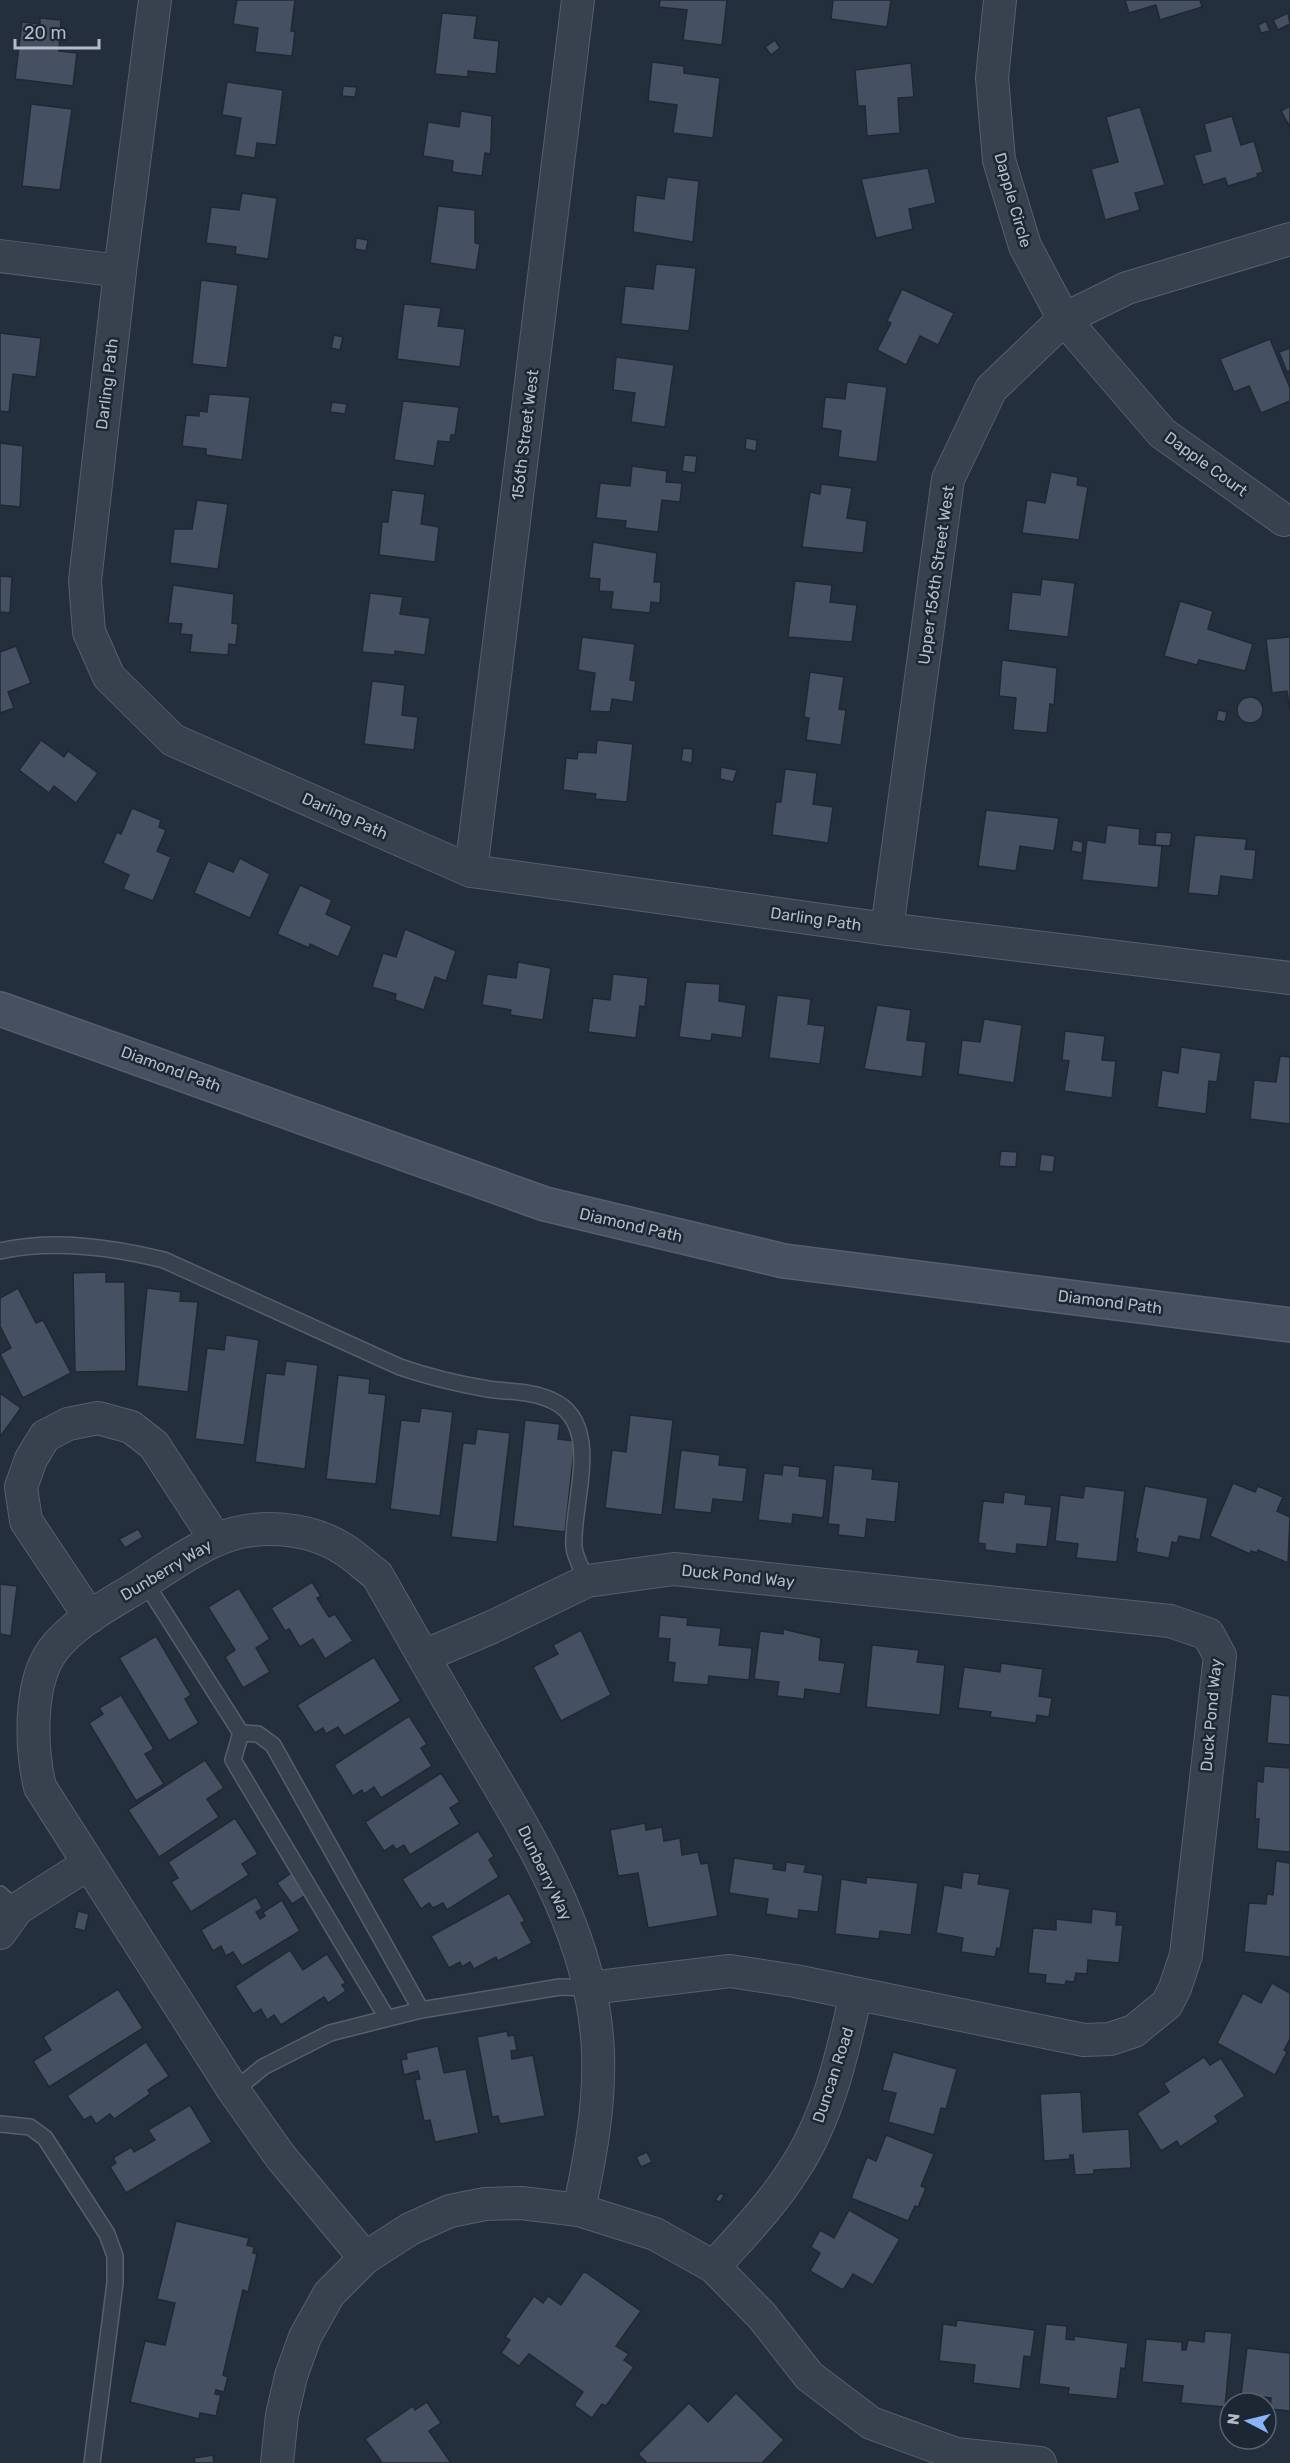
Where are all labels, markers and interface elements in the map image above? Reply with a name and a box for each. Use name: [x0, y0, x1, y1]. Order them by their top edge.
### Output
scale bar: [15, 12, 99, 50]
text: 20 m: [24, 22, 66, 44]
street label: Dapple Circle: [990, 150, 1036, 250]
street label: Darling Path: [92, 337, 122, 431]
street label: 156th Street West: [508, 368, 542, 502]
street label: Dapple Court: [1161, 428, 1251, 500]
street label: Upper 156th Street West: [914, 484, 958, 666]
street label: Darling Path: [299, 789, 391, 843]
street label: Darling Path: [769, 903, 863, 935]
street label: Diamond Path: [118, 1042, 224, 1096]
street label: Diamond Path: [578, 1204, 684, 1246]
street label: Diamond Path: [1057, 1286, 1163, 1318]
street label: Dunberry Way: [117, 1535, 215, 1605]
street label: Duck Pond Way: [680, 1561, 796, 1591]
street label: Duck Pond Way: [1197, 1657, 1225, 1772]
street label: Dunberry Way: [514, 1823, 576, 1924]
street label: Duncan Road: [809, 2025, 857, 2125]
north arrow: [1218, 2391, 1278, 2451]
text: N: [1223, 2412, 1244, 2426]

